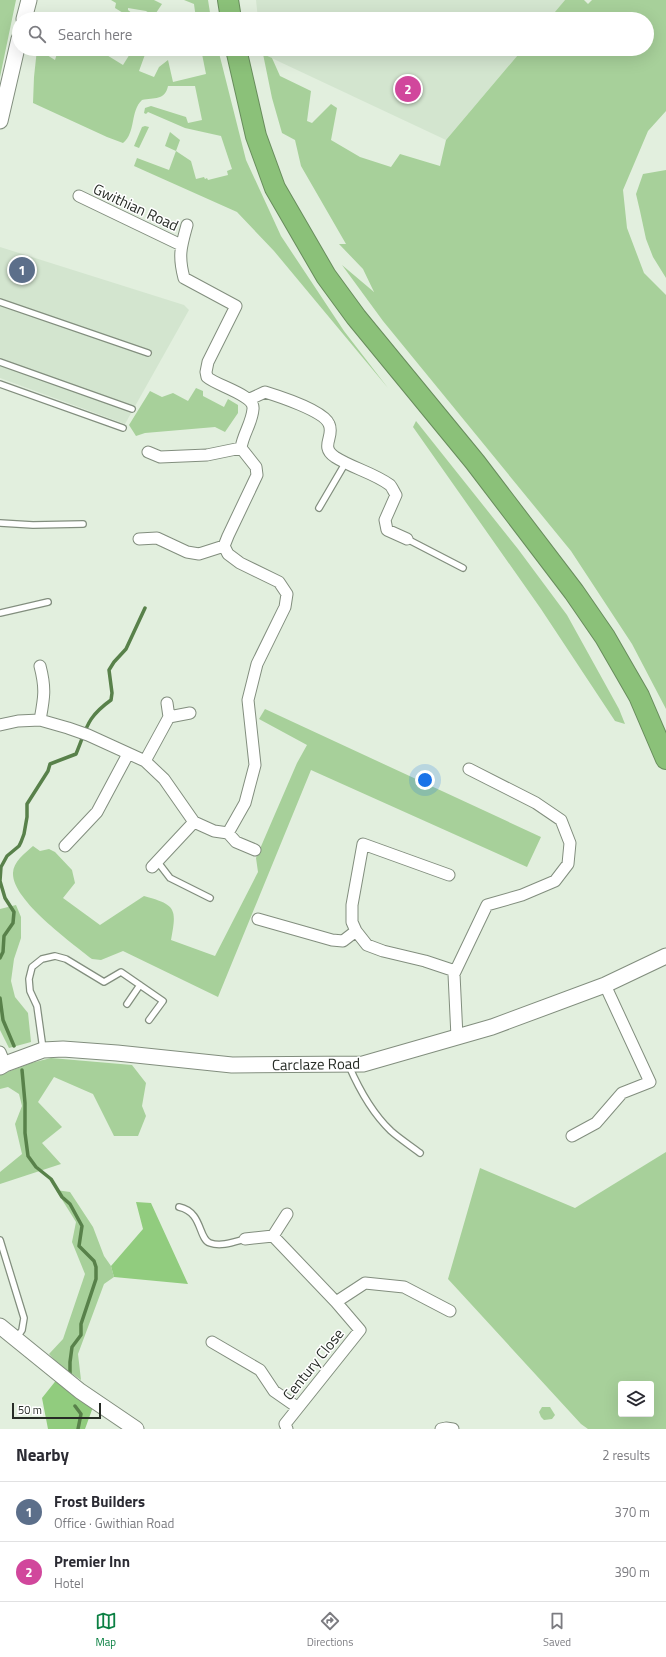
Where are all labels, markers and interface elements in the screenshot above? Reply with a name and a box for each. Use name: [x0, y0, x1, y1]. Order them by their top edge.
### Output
search box: [12, 12, 654, 56]
icon: search: [26, 23, 48, 45]
text: Search here: [58, 23, 132, 46]
pin: 2: [395, 74, 421, 104]
street label: Gwithian Road: [90, 177, 182, 237]
pin: 1: [9, 255, 35, 285]
your location: [415, 770, 435, 790]
street label: Carclaze Road: [272, 1052, 360, 1076]
street label: Century Close: [277, 1323, 349, 1405]
map controls: [618, 1381, 654, 1417]
button: layers: [618, 1381, 654, 1417]
scale bar: [12, 1401, 101, 1420]
text: 50 m: [18, 1402, 42, 1418]
text: Nearby: [16, 1442, 69, 1468]
text: 2 results: [602, 1445, 650, 1465]
text: Frost Builders: [54, 1490, 145, 1513]
text: 1: [25, 1502, 33, 1522]
text: 370 m: [614, 1502, 650, 1522]
text: Office · Gwithian Road: [54, 1513, 174, 1533]
text: Premier Inn: [54, 1550, 130, 1573]
text: 2: [25, 1562, 33, 1582]
text: 390 m: [614, 1562, 650, 1582]
text: Hotel: [54, 1573, 84, 1593]
tab: Map: [95, 1610, 117, 1650]
tab: Directions: [307, 1610, 353, 1650]
tab: Saved: [543, 1610, 571, 1650]

